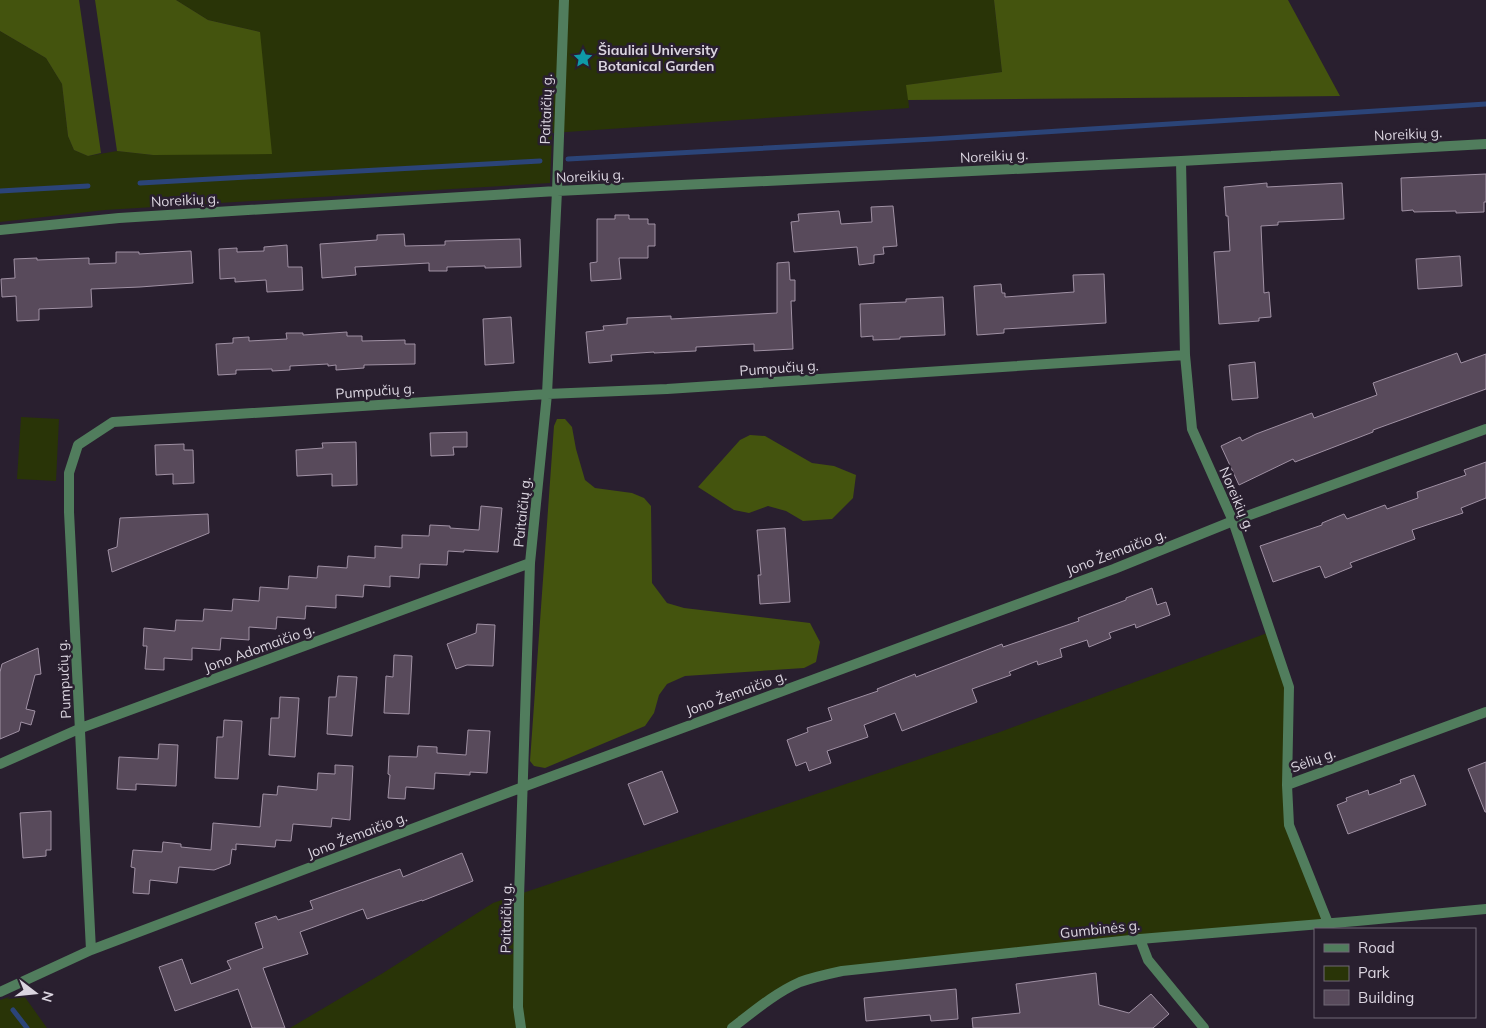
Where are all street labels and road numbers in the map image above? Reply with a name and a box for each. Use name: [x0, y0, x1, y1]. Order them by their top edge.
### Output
street label: Paitaičių g.: [536, 73, 556, 145]
street label: Noreikių g.: [1373, 123, 1443, 145]
street label: Noreikių g.: [959, 145, 1029, 167]
street label: Noreikių g.: [555, 165, 625, 187]
street label: Noreikių g.: [150, 189, 220, 211]
street label: Pumpučių g.: [739, 356, 819, 380]
street label: Pumpučių g.: [335, 379, 415, 403]
street label: Noreikių g.: [1215, 464, 1259, 534]
street label: Paitaičių g.: [509, 476, 535, 548]
street label: Jono Žemaičio g.: [1063, 525, 1169, 579]
street label: Jono Adomaičio g.: [201, 620, 317, 676]
street label: Pumpučių g.: [53, 639, 75, 719]
street label: Jono Žemaičio g.: [683, 666, 789, 720]
street label: Sėlių g.: [1288, 744, 1338, 776]
street label: Jono Žemaičio g.: [304, 808, 410, 862]
street label: Paitaičių g.: [496, 882, 516, 954]
street label: Gumbinės g.: [1059, 916, 1141, 942]

